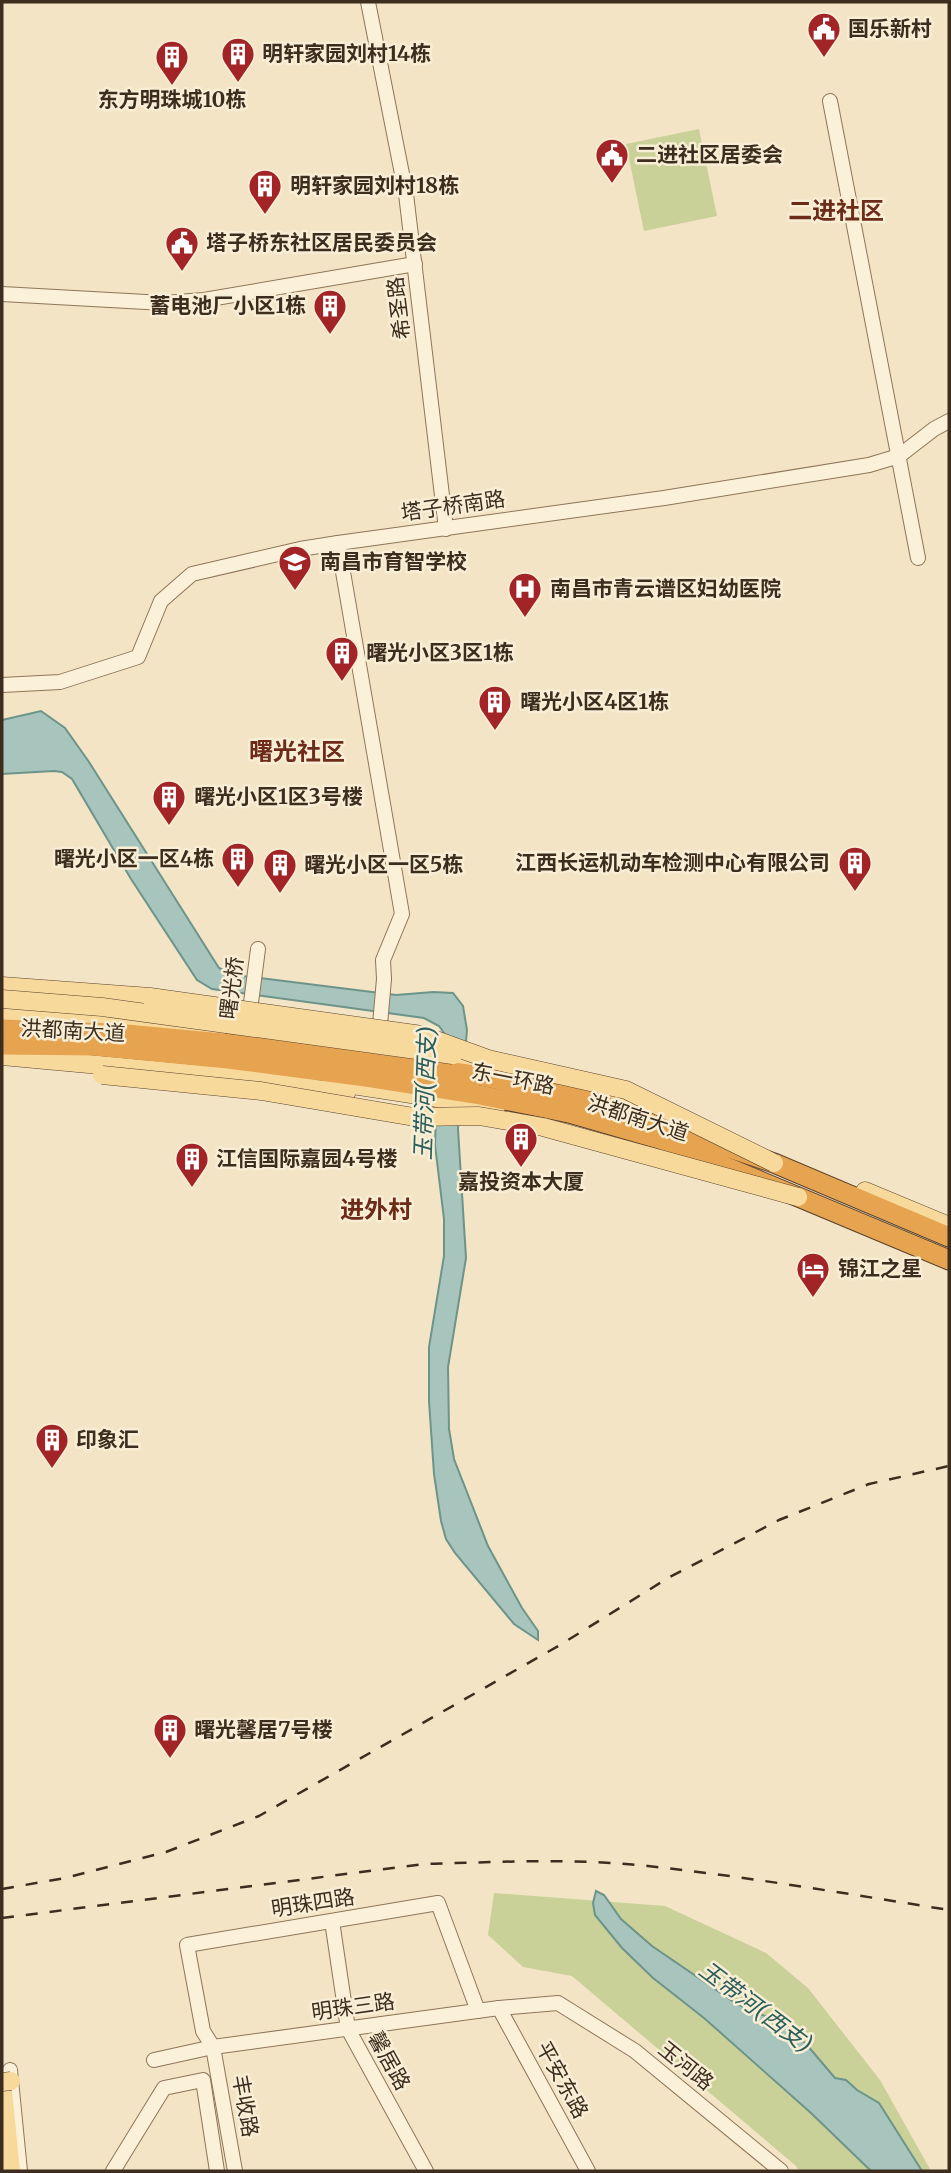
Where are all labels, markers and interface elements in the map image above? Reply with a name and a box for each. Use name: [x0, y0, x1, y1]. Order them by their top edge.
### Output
public building icon: 国乐新村: [805, 10, 843, 59]
place label: 国乐新村: [848, 15, 932, 42]
building icon: 明轩家园刘村14栋: [219, 35, 257, 84]
building icon: 东方明珠城10栋: [153, 38, 191, 87]
place label: 明轩家园刘村14栋: [262, 40, 431, 67]
place label: 东方明珠城10栋: [98, 86, 246, 113]
public building icon: 二进社区居委会: [593, 136, 631, 185]
place label: 二进社区居委会: [636, 141, 783, 168]
building icon: 明轩家园刘村18栋: [246, 167, 284, 216]
place label: 明轩家园刘村18栋: [290, 172, 459, 199]
district label: 二进社区: [788, 195, 884, 226]
public building icon: 塔子桥东社区居民委员会: [163, 224, 201, 273]
place label: 塔子桥东社区居民委员会: [206, 229, 437, 256]
street label: 希圣路: [381, 275, 416, 341]
building icon: 蓄电池厂小区1栋: [311, 287, 349, 336]
place label: 蓄电池厂小区1栋: [149, 292, 306, 319]
street label: 塔子桥南路: [399, 485, 507, 526]
school or university icon: 南昌市育智学校: [276, 543, 314, 592]
place label: 南昌市育智学校: [320, 548, 467, 575]
hospital icon: 南昌市青云谱区妇幼医院: [506, 570, 544, 619]
place label: 南昌市青云谱区妇幼医院: [550, 575, 781, 602]
building icon: 曙光小区3区1栋: [323, 634, 361, 683]
place label: 曙光小区3区1栋: [366, 639, 514, 666]
building icon: 曙光小区4区1栋: [476, 683, 514, 732]
place label: 曙光小区4区1栋: [520, 688, 669, 715]
district label: 曙光社区: [249, 736, 345, 767]
building icon: 曙光小区1区3号楼: [150, 778, 188, 827]
place label: 曙光小区1区3号楼: [194, 783, 363, 810]
building icon: 曙光小区一区4栋: [219, 840, 257, 889]
building icon: 江西长运机动车检测中心有限公司: [836, 844, 874, 893]
place label: 曙光小区一区4栋: [54, 845, 214, 872]
building icon: 曙光小区一区5栋: [261, 846, 299, 895]
place label: 江西长运机动车检测中心有限公司: [515, 849, 830, 876]
place label: 曙光小区一区5栋: [304, 851, 463, 878]
street label: 曙光桥: [214, 955, 249, 1021]
street label: 洪都南大道: [20, 1014, 126, 1047]
water label: 玉带河(西支): [408, 1025, 441, 1161]
street label: 东一环路: [469, 1057, 557, 1100]
street label: 洪都南大道: [584, 1088, 692, 1147]
building icon: 嘉投资本大厦: [502, 1120, 540, 1169]
building icon: 江信国际嘉园4号楼: [173, 1140, 211, 1189]
place label: 江信国际嘉园4号楼: [216, 1145, 397, 1172]
place label: 嘉投资本大厦: [458, 1168, 584, 1195]
district label: 进外村: [340, 1194, 412, 1225]
hotel icon: 锦江之星: [794, 1250, 832, 1299]
place label: 锦江之星: [838, 1255, 922, 1282]
building icon: 印象汇: [33, 1421, 71, 1470]
place label: 印象汇: [76, 1426, 139, 1453]
building icon: 曙光馨居7号楼: [151, 1711, 189, 1760]
place label: 曙光馨居7号楼: [194, 1716, 333, 1743]
street label: 明珠四路: [269, 1883, 357, 1922]
water label: 玉带河(西支): [694, 1955, 819, 2059]
street label: 明珠三路: [309, 1987, 396, 2026]
street label: 馨居路: [362, 2027, 417, 2095]
street label: 玉河路: [653, 2035, 719, 2096]
street label: 平安东路: [530, 2036, 595, 2123]
street label: 丰收路: [227, 2073, 264, 2139]

